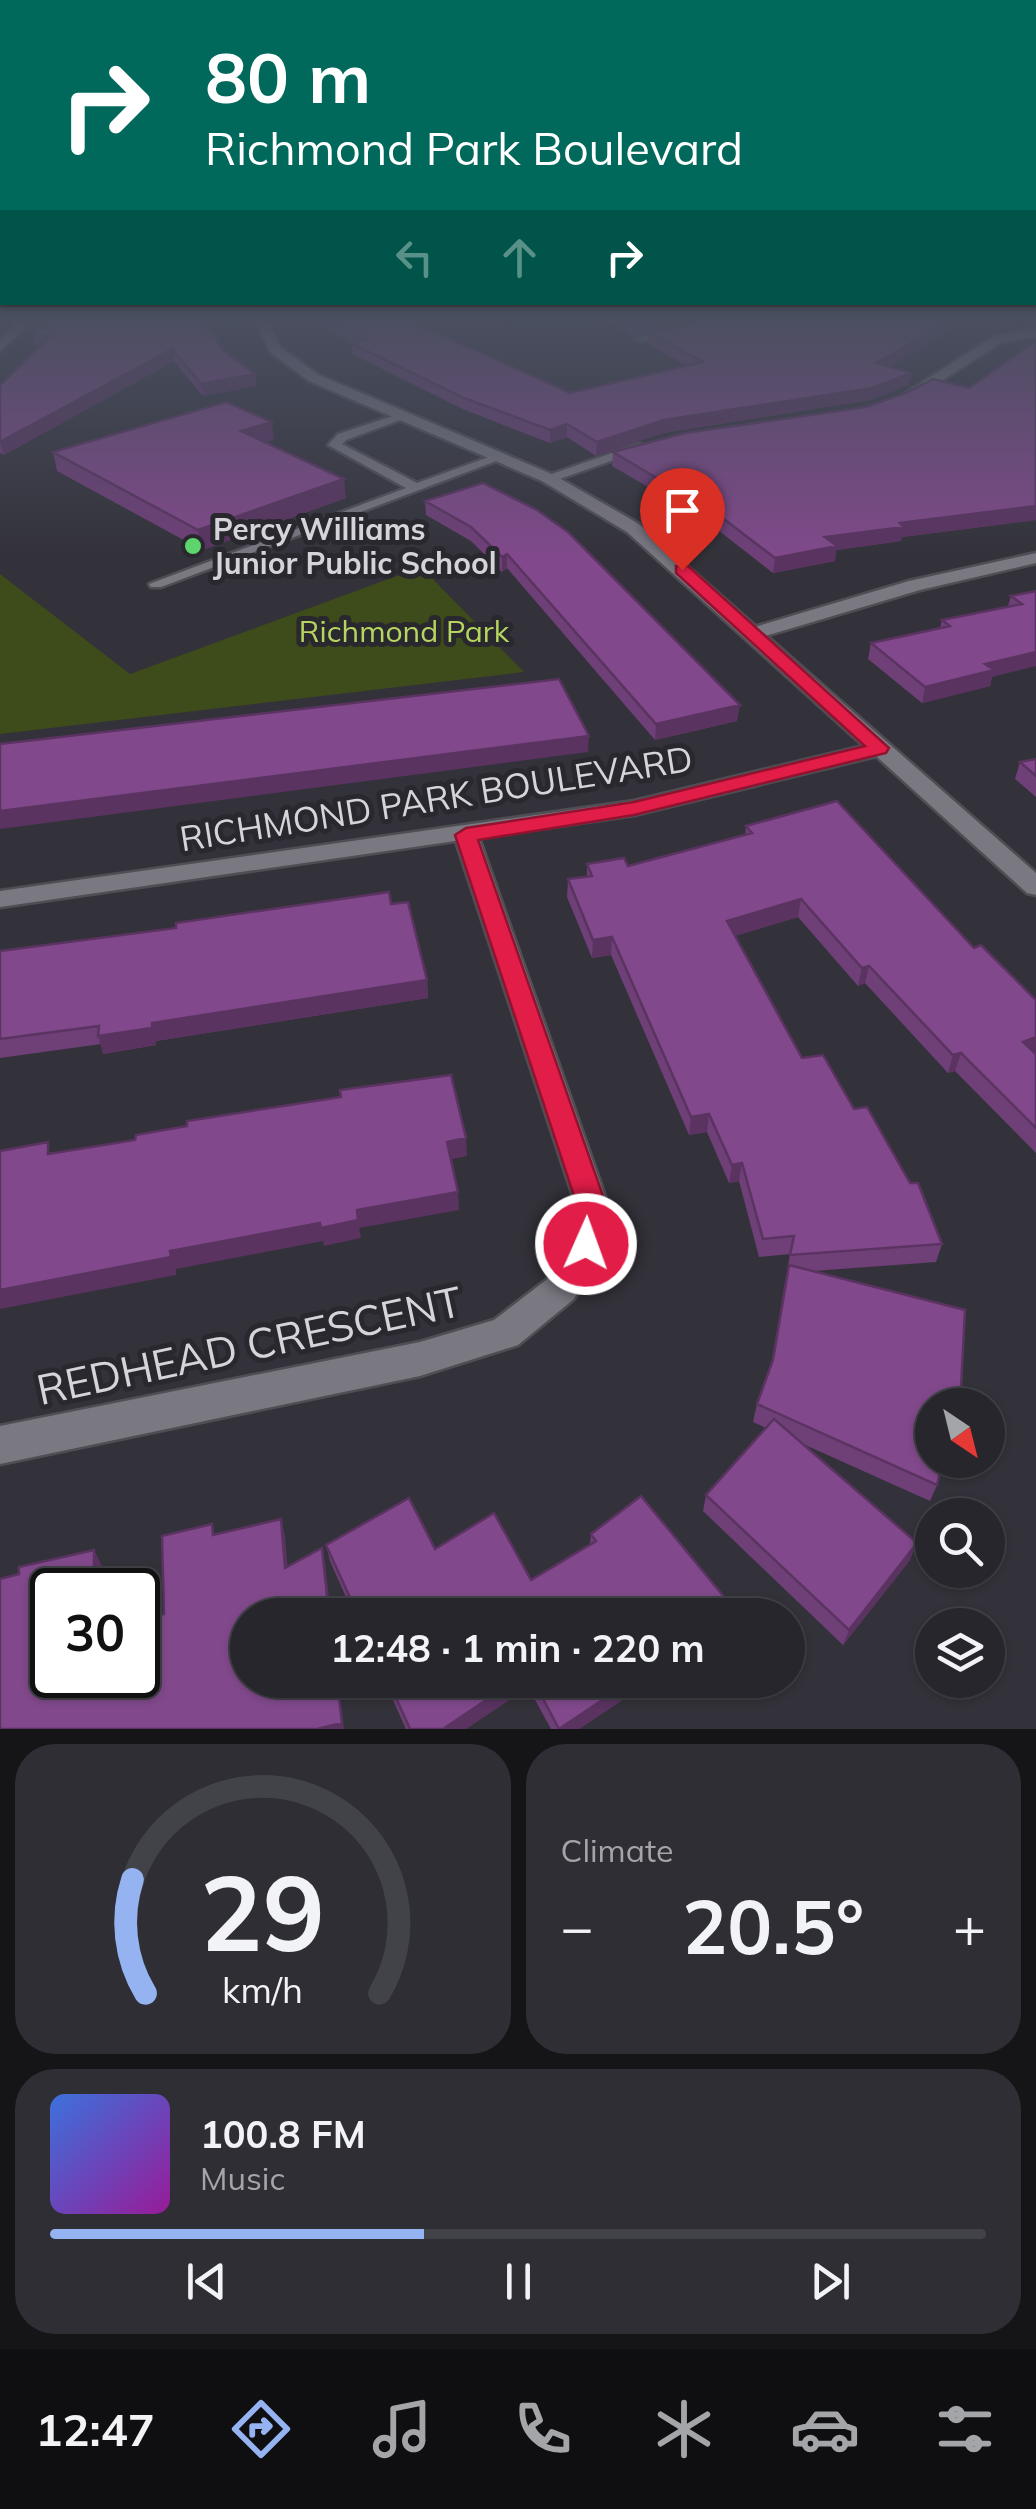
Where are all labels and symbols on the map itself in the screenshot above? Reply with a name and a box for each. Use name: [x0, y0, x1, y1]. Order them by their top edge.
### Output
pin: [640, 468, 725, 571]
place label: Percy Williams Junior Public School: [213, 510, 497, 582]
marker: Percy Williams Junior Public School: [182, 535, 204, 557]
park label: Richmond Park: [299, 612, 510, 650]
street label: RICHMOND PARK BOULEVARD: [177, 736, 695, 860]
position arrow: [534, 1192, 638, 1296]
street label: REDHEAD CRESCENT: [32, 1274, 466, 1416]
north arrow: [915, 1388, 1005, 1478]
speed limit sign: 30: [30, 1568, 160, 1698]

